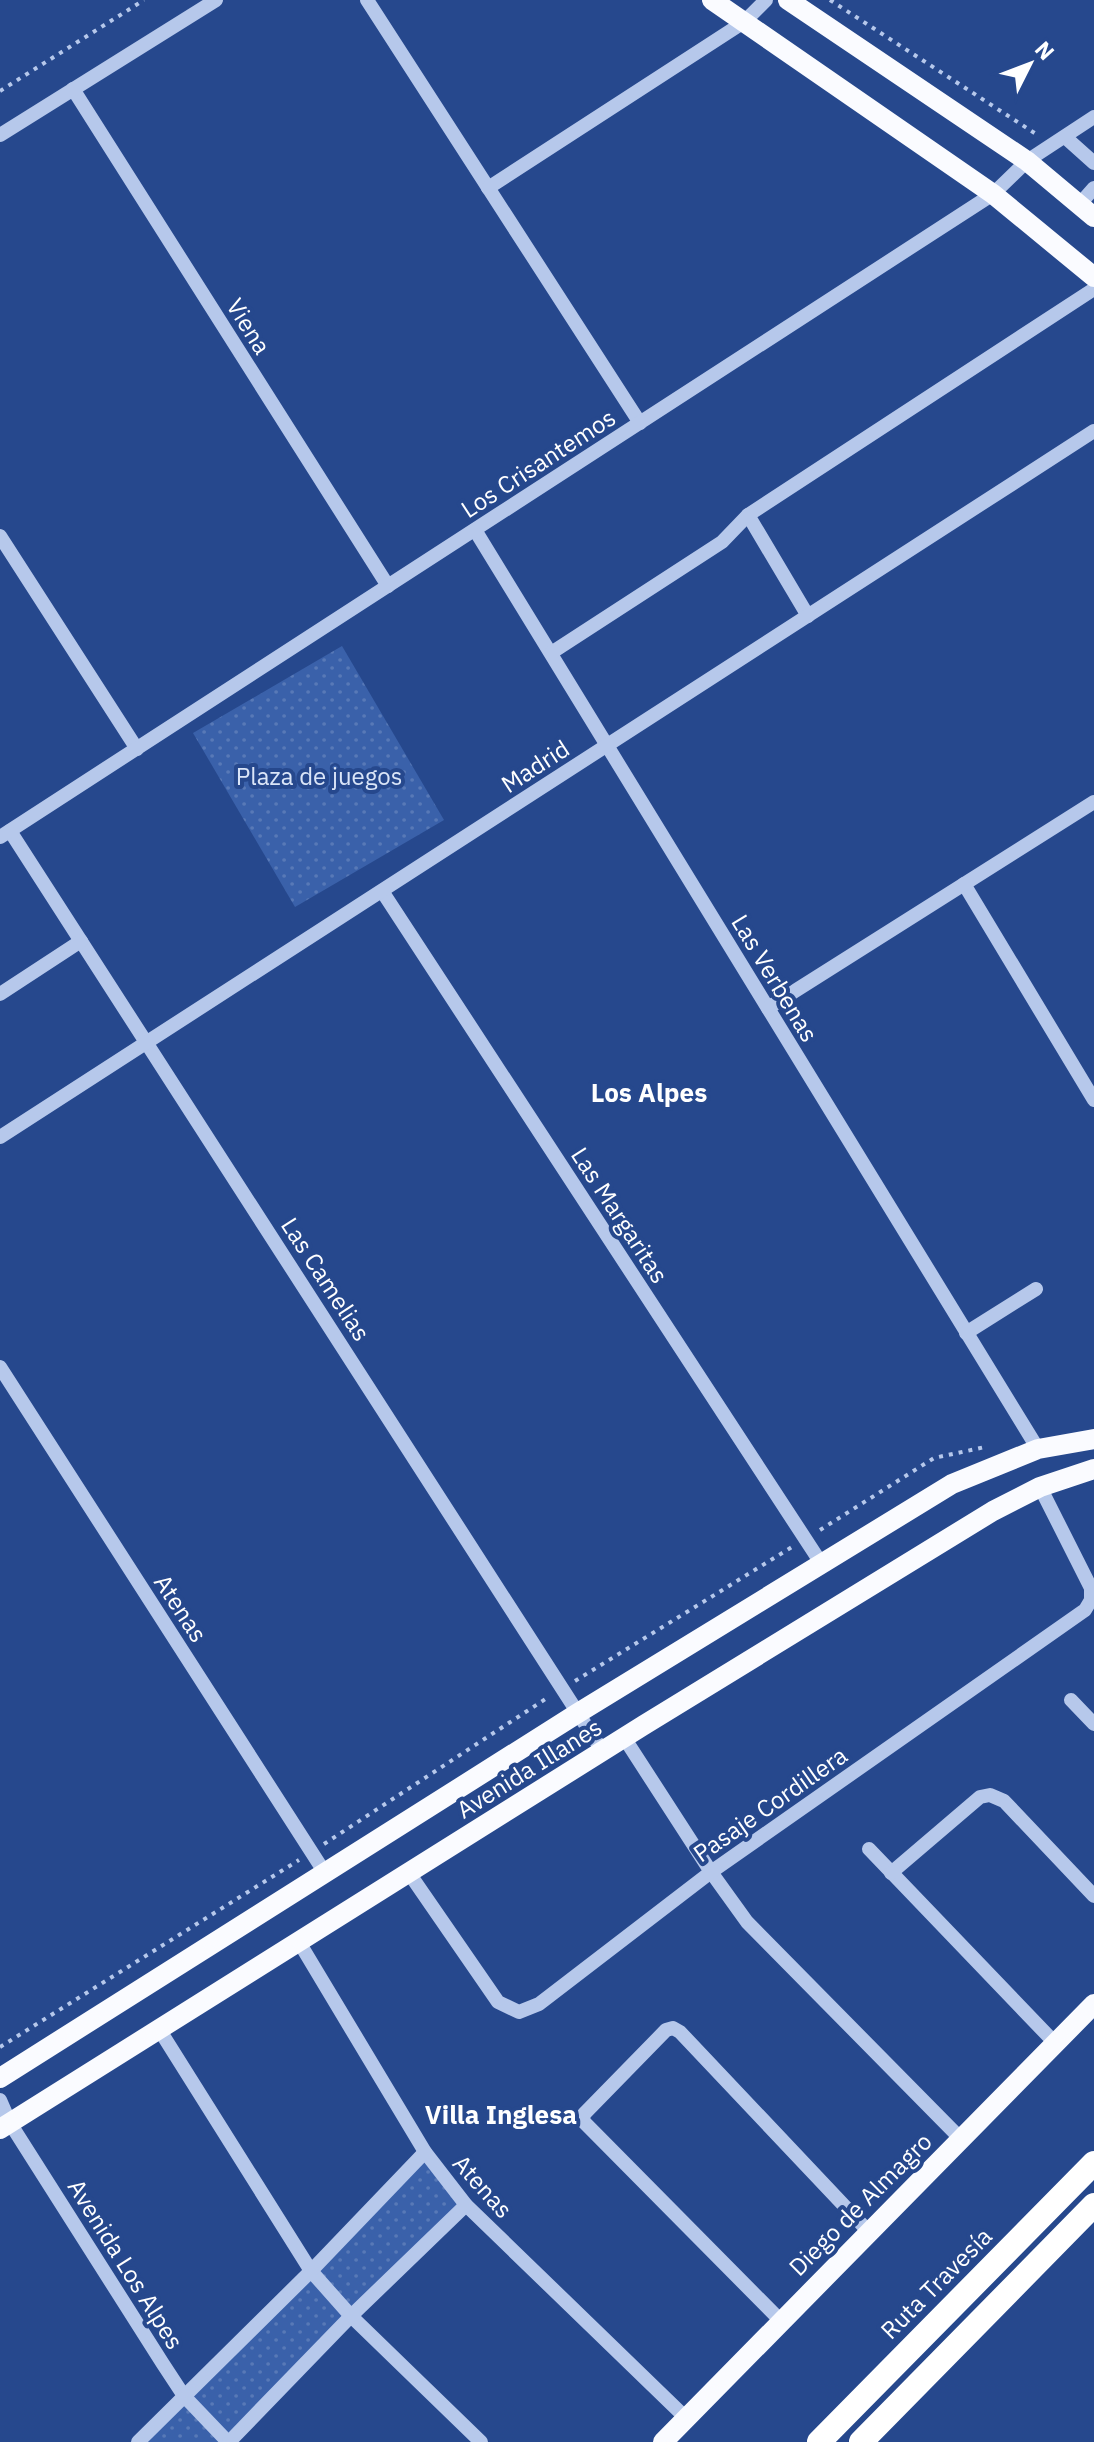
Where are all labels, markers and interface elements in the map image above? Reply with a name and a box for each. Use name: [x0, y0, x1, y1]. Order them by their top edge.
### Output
north arrow: [990, 24, 1070, 104]
text: N: [1029, 35, 1061, 66]
street label: Viena: [219, 292, 279, 360]
street label: Los Crisantemos: [455, 401, 621, 525]
street label: Madrid: [495, 732, 575, 800]
park label: Plaza de juegos: [236, 760, 402, 792]
street label: Las Verbenas: [724, 908, 826, 1048]
district label: Los Alpes: [591, 1075, 707, 1109]
street label: Las Margaritas: [564, 1141, 676, 1289]
street label: Las Camelias: [274, 1211, 378, 1347]
street label: Atenas: [147, 1568, 215, 1648]
street label: Avenida Illanes: [450, 1711, 608, 1825]
street label: Pasaje Cordillera: [687, 1739, 853, 1869]
district label: Villa Inglesa: [425, 2097, 577, 2131]
street label: Diego de Almagro: [781, 2125, 939, 2283]
street label: Atenas: [446, 2147, 520, 2225]
street label: Avenida Los Alpes: [61, 2173, 191, 2355]
street label: Ruta Travesía: [873, 2220, 999, 2346]

